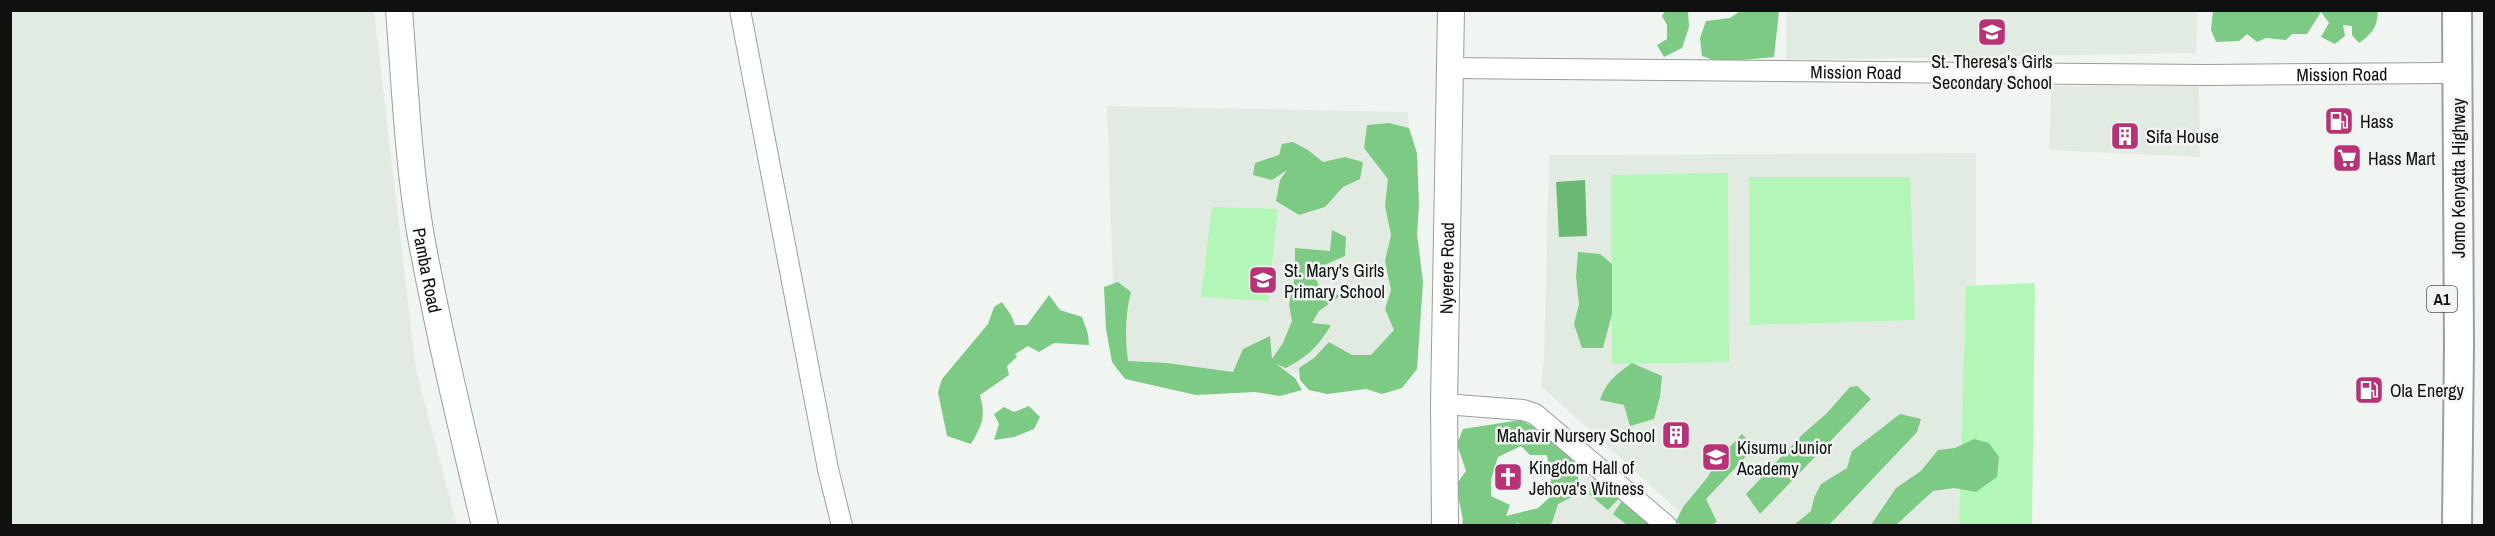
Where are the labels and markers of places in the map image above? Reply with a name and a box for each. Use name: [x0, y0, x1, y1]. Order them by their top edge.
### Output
school or university icon: St. Theresa's Girls Secondary School: [1976, 16, 2008, 48]
place label: St. Theresa's Girls Secondary School: [1931, 49, 2053, 95]
fuel station icon: Hass: [2323, 105, 2355, 137]
place label: Hass: [2360, 109, 2394, 134]
building icon: Sifa House: [2109, 120, 2141, 152]
place label: Sifa House: [2146, 124, 2219, 149]
supermarket icon: Hass Mart: [2331, 142, 2363, 174]
place label: Hass Mart: [2368, 146, 2435, 171]
place label: St. Mary's Girls Primary School: [1284, 258, 1385, 304]
school or university icon: St. Mary's Girls Primary School: [1247, 264, 1279, 296]
fuel station icon: Ola Energy: [2353, 374, 2385, 406]
place label: Ola Energy: [2390, 378, 2464, 403]
building icon: Mahavir Nursery School: [1660, 419, 1692, 451]
place label: Mahavir Nursery School: [1497, 423, 1655, 448]
place label: Kisumu Junior Academy: [1736, 435, 1832, 481]
school or university icon: Kisumu Junior Academy: [1700, 441, 1732, 473]
place label: Kingdom Hall of Jehova's Witness: [1529, 455, 1644, 501]
church icon: Kingdom Hall of Jehova's Witness: [1492, 461, 1524, 493]

